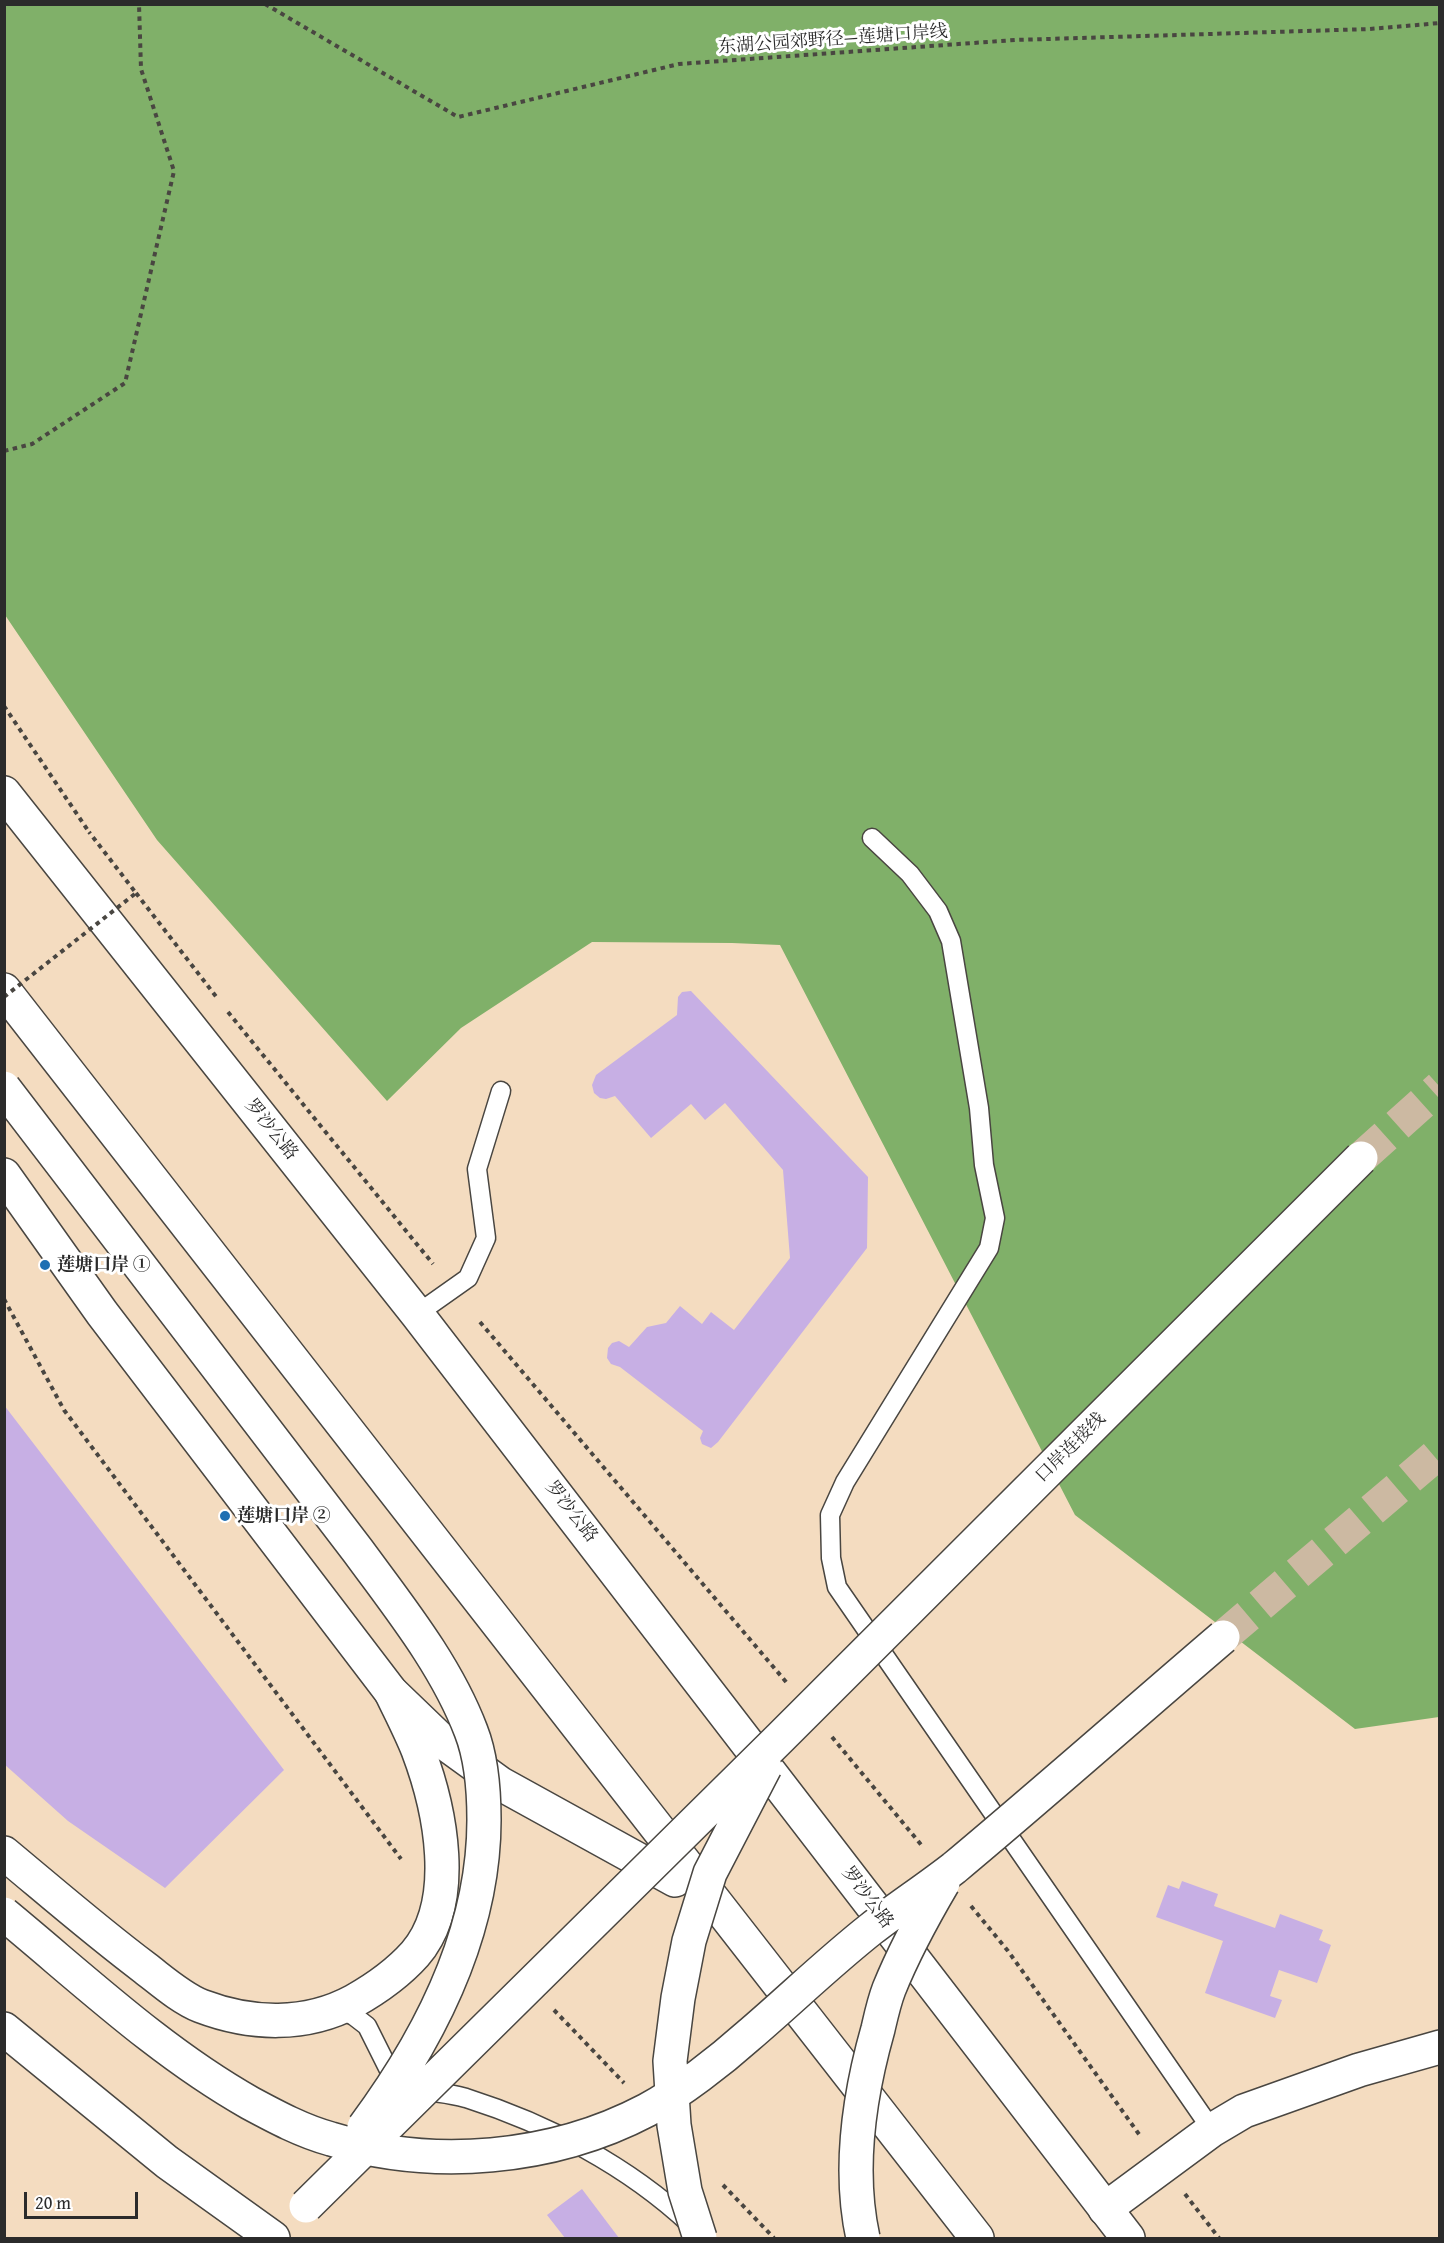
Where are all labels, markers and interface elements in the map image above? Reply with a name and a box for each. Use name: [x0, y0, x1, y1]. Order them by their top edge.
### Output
street label: 东湖公园郊野径—莲塘口岸线: [718, 21, 948, 59]
street label: 罗沙公路: [240, 1095, 302, 1165]
place label: 莲塘口岸 ①: [57, 1254, 151, 1276]
marker: 莲塘口岸 ①: [38, 1258, 52, 1272]
street label: 口岸连接线: [1032, 1409, 1110, 1487]
street label: 罗沙公路: [540, 1477, 602, 1547]
place label: 莲塘口岸 ②: [237, 1505, 331, 1527]
marker: 莲塘口岸 ②: [218, 1509, 232, 1523]
street label: 罗沙公路: [837, 1863, 897, 1933]
scale bar: [27, 2180, 141, 2218]
text: 20 m: [35, 2189, 71, 2216]

